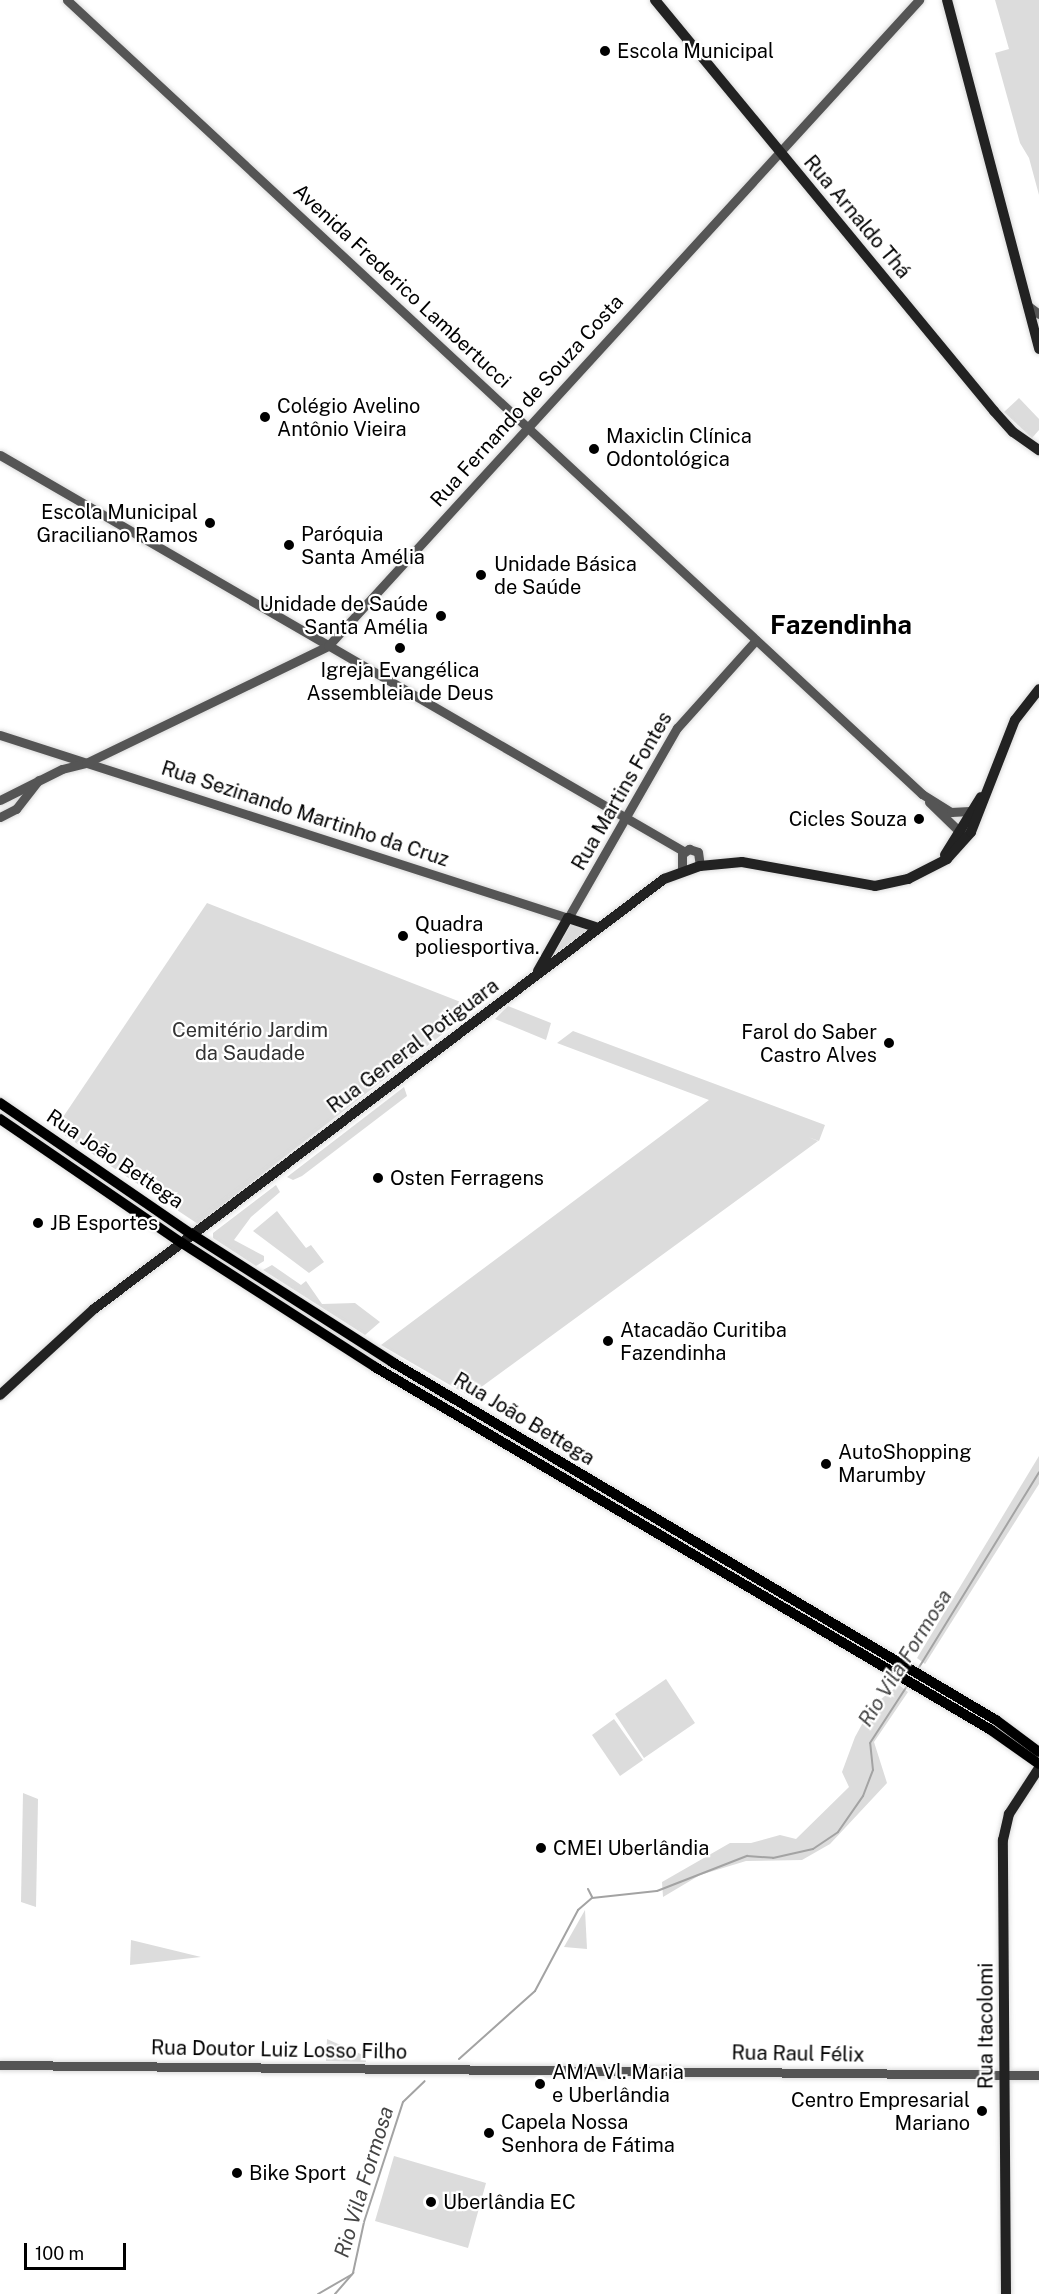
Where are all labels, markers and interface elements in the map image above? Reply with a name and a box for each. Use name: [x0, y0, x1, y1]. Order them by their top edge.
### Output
place label: Escola Municipal: [617, 39, 774, 63]
marker: Escola Municipal: [598, 44, 612, 58]
street label: Rua Arnaldo Thá: [798, 150, 916, 284]
street label: Avenida Frederico Lambertucci: [288, 179, 516, 393]
street label: Rua Fernando de Souza Costa: [425, 290, 629, 512]
place label: Colégio Avelino Antônio Vieira: [277, 394, 421, 441]
marker: Colégio Avelino Antônio Vieira: [258, 410, 272, 424]
place label: Maxiclin Clínica Odontológica: [606, 425, 752, 472]
marker: Maxiclin Clínica Odontológica: [587, 442, 601, 456]
place label: Escola Municipal Graciliano Ramos: [36, 500, 198, 547]
marker: Escola Municipal Graciliano Ramos: [203, 516, 217, 530]
place label: Paróquia Santa Amélia: [301, 522, 425, 569]
marker: Paróquia Santa Amélia: [282, 538, 296, 552]
place label: Unidade Básica de Saúde: [494, 552, 637, 599]
marker: Unidade Básica de Saúde: [472, 566, 490, 584]
place label: Unidade de Saúde Santa Amélia: [259, 592, 428, 639]
marker: Unidade de Saúde Santa Amélia: [432, 607, 450, 625]
district label: Fazendinha: [770, 609, 912, 641]
marker: Igreja Evangélica Assembleia de Deus: [393, 641, 407, 655]
place label: Igreja Evangélica Assembleia de Deus: [306, 658, 494, 705]
street label: Rua Martins Fontes: [567, 707, 677, 875]
street label: Rua Sezinando Martinho da Cruz: [158, 756, 452, 872]
place label: Cicles Souza: [789, 807, 907, 831]
marker: Cicles Souza: [912, 812, 926, 826]
place label: Quadra poliesportiva.: [415, 912, 539, 959]
marker: Quadra poliesportiva.: [396, 929, 410, 943]
street label: Rua General Potiguara: [322, 974, 504, 1118]
park label: Cemitério Jardim da Saudade: [172, 1018, 328, 1065]
place label: Farol do Saber Castro Alves: [741, 1020, 877, 1067]
marker: Farol do Saber Castro Alves: [882, 1036, 896, 1050]
street label: Rua João Bettega: [42, 1104, 188, 1214]
place label: Osten Ferragens: [390, 1166, 544, 1190]
marker: Osten Ferragens: [371, 1171, 385, 1185]
place label: JB Esportes: [50, 1211, 158, 1235]
marker: JB Esportes: [31, 1216, 45, 1230]
place label: Atacadão Curitiba Fazendinha: [620, 1318, 787, 1365]
marker: Atacadão Curitiba Fazendinha: [601, 1334, 615, 1348]
street label: Rua João Bettega: [449, 1367, 599, 1471]
place label: AutoShopping Marumby: [838, 1440, 972, 1487]
marker: AutoShopping Marumby: [819, 1457, 833, 1471]
water label: Rio Vila Formosa: [853, 1585, 957, 1731]
place label: CMEI Uberlândia: [553, 1836, 709, 1860]
marker: CMEI Uberlândia: [534, 1841, 548, 1855]
street label: Rua Itacolomi: [974, 1963, 998, 2089]
street label: Rua Doutor Luiz Losso Filho: [151, 2036, 407, 2064]
street label: Rua Raul Félix: [731, 2041, 865, 2067]
place label: AMA Vl. Maria e Uberlândia: [552, 2060, 684, 2107]
marker: AMA Vl. Maria e Uberlândia: [533, 2077, 547, 2091]
place label: Centro Empresarial Mariano: [791, 2088, 970, 2135]
water label: Rio Vila Formosa: [329, 2103, 399, 2261]
marker: Centro Empresarial Mariano: [975, 2104, 989, 2118]
place label: Capela Nossa Senhora de Fátima: [501, 2110, 675, 2157]
marker: Capela Nossa Senhora de Fátima: [482, 2126, 496, 2140]
place label: Bike Sport: [249, 2161, 346, 2185]
marker: Bike Sport: [230, 2166, 244, 2180]
place label: Uberlândia EC: [443, 2190, 576, 2214]
marker: Uberlândia EC: [424, 2195, 438, 2209]
scale bar: [27, 2231, 129, 2269]
text: 100 m: [35, 2243, 84, 2264]

